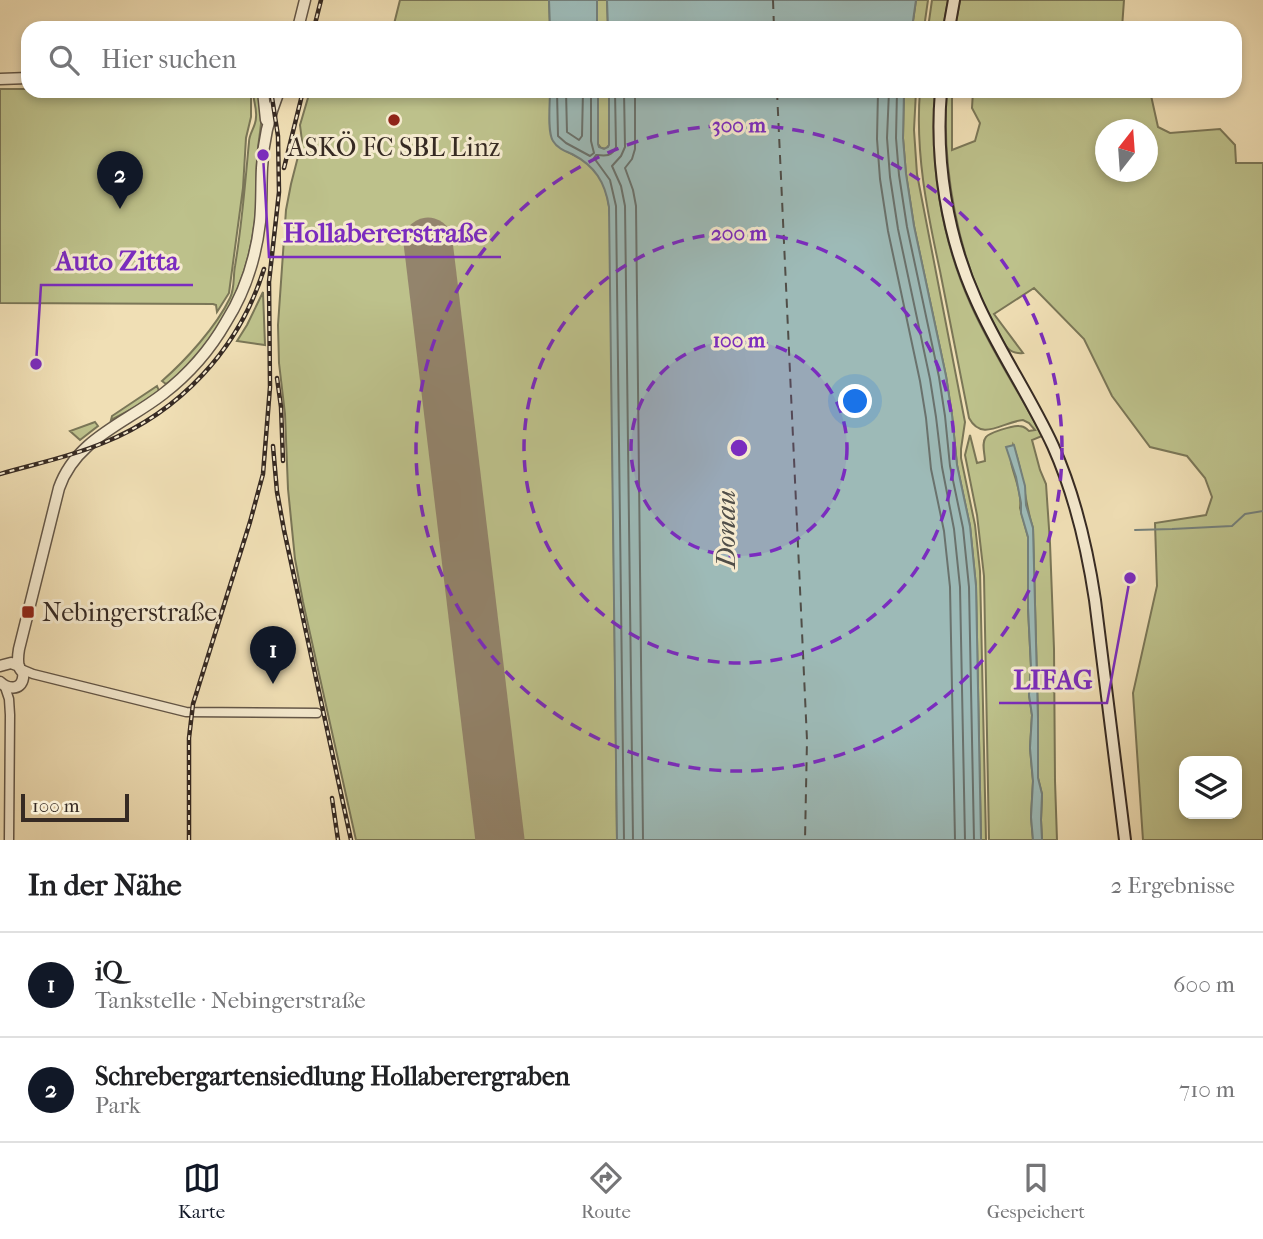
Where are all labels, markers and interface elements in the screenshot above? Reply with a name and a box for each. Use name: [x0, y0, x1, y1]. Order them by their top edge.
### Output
search box: [21, 21, 1242, 98]
icon: search: [45, 41, 83, 79]
text: Hier suchen: [101, 44, 237, 75]
marker: ASKÖ FC SBL Linz: [386, 112, 402, 128]
text: 300 m: [712, 113, 766, 137]
north arrow: [1095, 119, 1158, 182]
place label: ASKÖ FC SBL Linz: [287, 131, 500, 163]
pin: 2: [97, 151, 143, 209]
callout: Hollabererstraße: [269, 208, 501, 257]
text: Hollabererstraße: [283, 216, 487, 249]
text: 200 m: [711, 221, 768, 245]
callout: Auto Zitta: [41, 236, 193, 285]
text: Auto Zitta: [53, 244, 180, 277]
text: 100 m: [713, 328, 766, 352]
your location: [838, 384, 872, 418]
centre of rings: [727, 436, 751, 460]
water label: Donau: [709, 490, 742, 570]
place label: Nebingerstraße: [42, 597, 217, 628]
marker: Nebingerstraße: [20, 604, 36, 620]
pin: 1: [250, 626, 296, 684]
callout: LIFAG: [999, 654, 1107, 703]
text: LIFAG: [1013, 663, 1093, 696]
map controls: [1179, 756, 1242, 819]
button: layers: [1179, 756, 1242, 819]
scale bar: [21, 791, 130, 823]
text: 100 m: [32, 795, 80, 817]
text: In der Nähe: [28, 868, 182, 903]
text: 2 Ergebnisse: [1110, 872, 1235, 899]
text: iQ: [95, 956, 123, 987]
text: 1: [47, 971, 55, 998]
text: 600 m: [1173, 971, 1235, 998]
text: Tankstelle · Nebingerstraße: [95, 987, 366, 1014]
text: Schrebergartensiedlung Hollaberergraben: [95, 1061, 570, 1092]
text: 2: [45, 1076, 57, 1103]
text: 710 m: [1179, 1076, 1235, 1103]
text: Park: [95, 1092, 141, 1119]
tab: Karte: [178, 1159, 225, 1223]
tab: Route: [581, 1159, 631, 1223]
tab: Gespeichert: [987, 1159, 1085, 1223]

